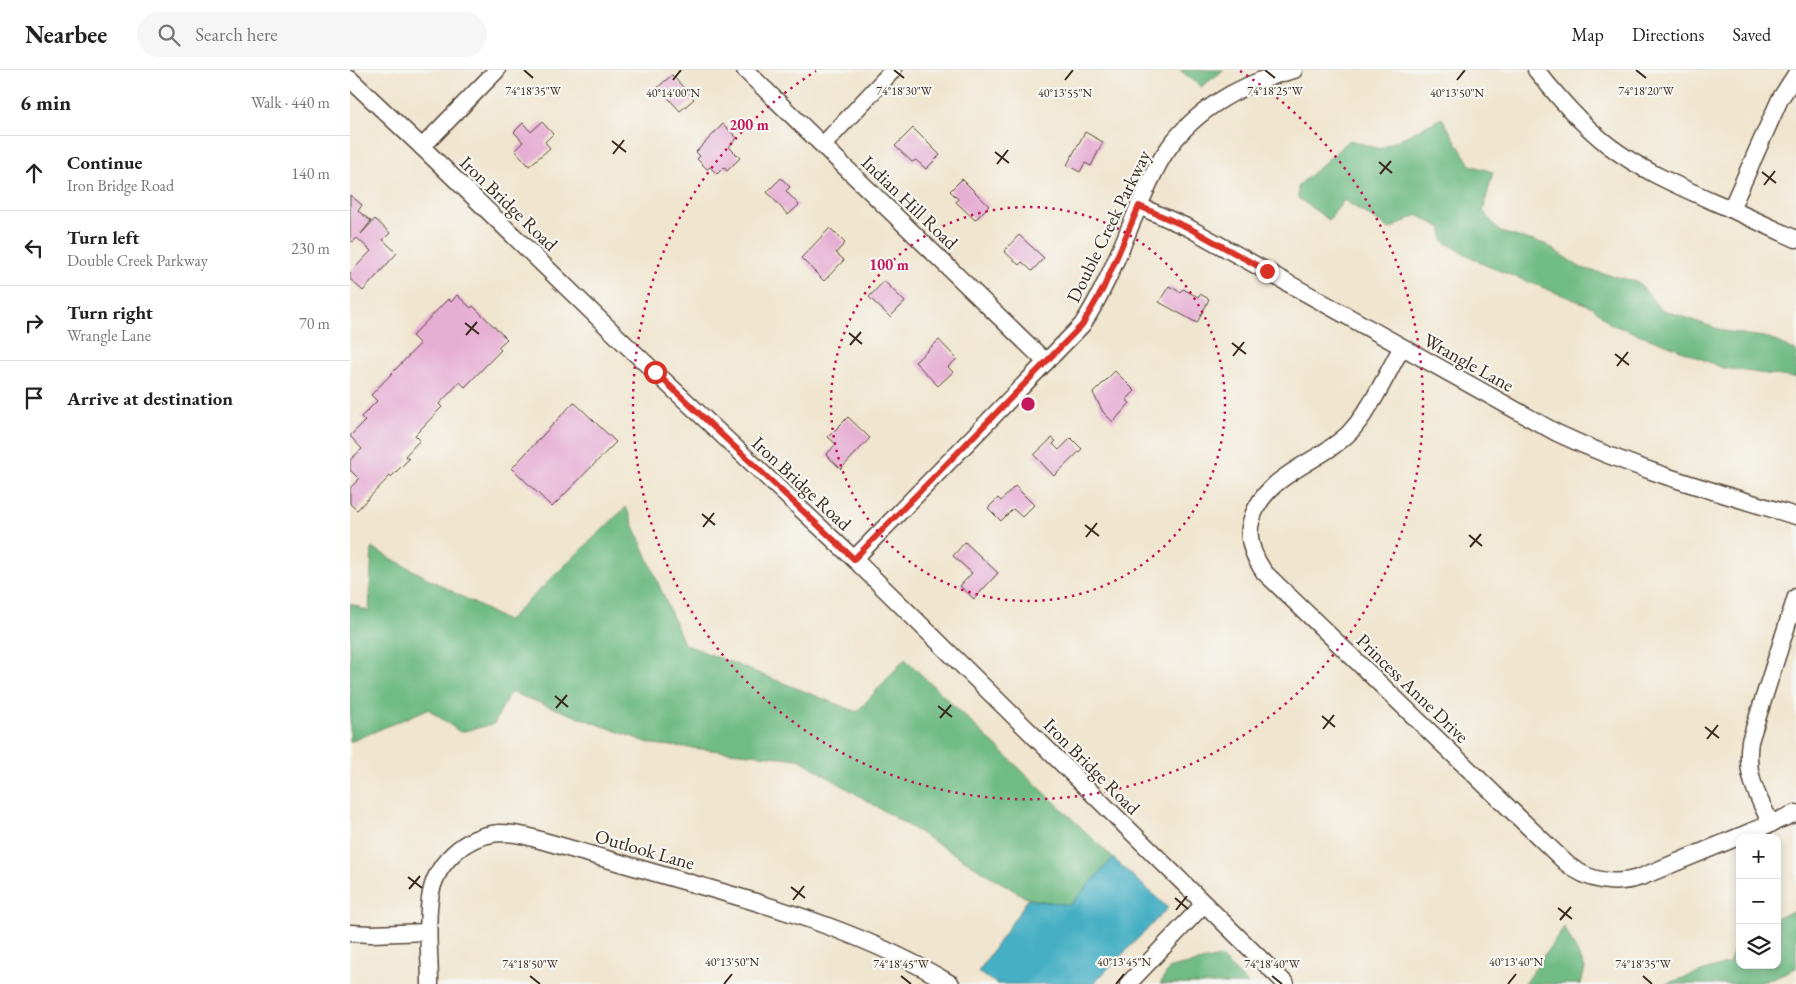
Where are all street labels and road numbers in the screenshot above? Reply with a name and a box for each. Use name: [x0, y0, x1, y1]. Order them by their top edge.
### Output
street label: Double Creek Parkway: [1061, 145, 1157, 307]
street label: Iron Bridge Road: [454, 150, 563, 257]
street label: Indian Hill Road: [856, 150, 964, 255]
street label: Wrangle Lane: [1419, 327, 1518, 398]
street label: Iron Bridge Road: [747, 431, 857, 536]
street label: Princess Anne Drive: [1351, 628, 1474, 749]
street label: Iron Bridge Road: [1038, 713, 1146, 820]
street label: Outlook Lane: [592, 823, 698, 876]

